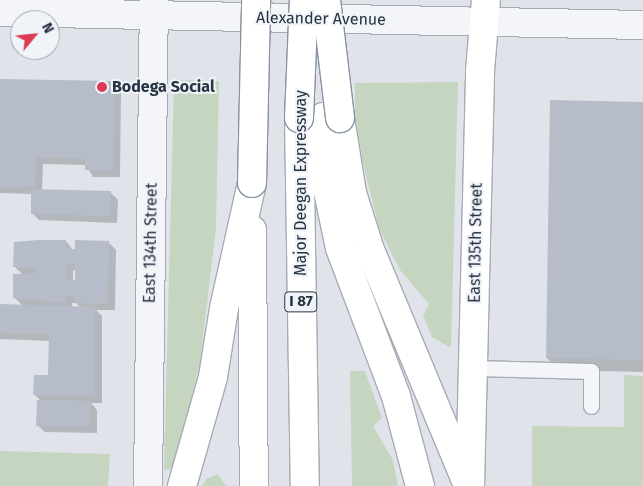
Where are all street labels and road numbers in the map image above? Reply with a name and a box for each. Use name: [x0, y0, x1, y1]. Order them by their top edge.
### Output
street label: Alexander Avenue: [256, 8, 386, 30]
street label: Major Deegan Expressway: [291, 90, 311, 276]
street label: East 134th Street: [140, 183, 162, 303]
street label: East 135th Street: [465, 183, 487, 303]
road number: I 87: [284, 290, 318, 314]

